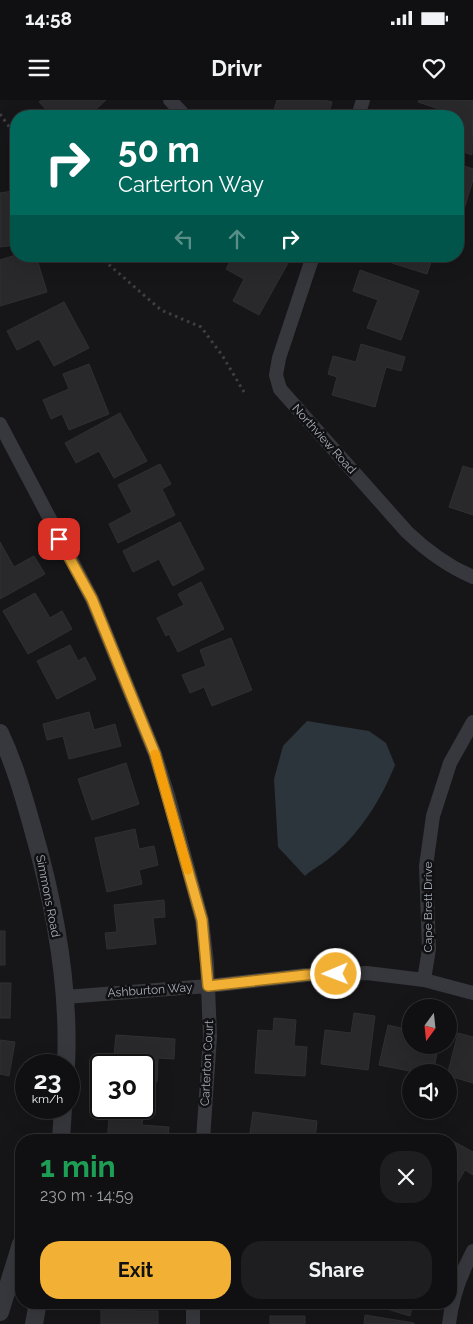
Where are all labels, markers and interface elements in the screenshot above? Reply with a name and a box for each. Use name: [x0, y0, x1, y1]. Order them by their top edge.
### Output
text: 14:58: [25, 7, 72, 29]
icon: menu: [25, 54, 53, 82]
icon: heart: [420, 54, 448, 82]
text: Drivr: [211, 55, 262, 81]
text: 50 m: [118, 129, 200, 170]
icon: right: [35, 130, 100, 195]
text: Carterton Way: [118, 171, 264, 197]
icon: left: [170, 225, 198, 253]
icon: ahead: [223, 225, 251, 253]
icon: right: [276, 225, 304, 253]
street label: Northview Road: [289, 401, 359, 477]
pin: [38, 518, 80, 560]
icon: arrive: [45, 525, 73, 553]
street label: Simmons Road: [33, 854, 63, 938]
street label: Cape Brett Drive: [421, 861, 435, 953]
position arrow: [309, 947, 361, 999]
street label: Ashburton Way: [107, 980, 193, 1000]
north arrow: [402, 999, 458, 1054]
map controls: [402, 999, 457, 1119]
street label: Carterton Court: [198, 1020, 216, 1106]
speed limit sign: 30: [90, 1054, 155, 1119]
button: sound: [402, 1064, 457, 1119]
text: 23: [33, 1065, 62, 1095]
text: km/h: [32, 1092, 63, 1106]
text: 1 min: [40, 1149, 116, 1184]
button: close: [380, 1151, 432, 1203]
text: 230 m · 14:59: [40, 1186, 133, 1205]
button: Exit: [40, 1241, 231, 1299]
button: Share: [241, 1241, 432, 1299]

